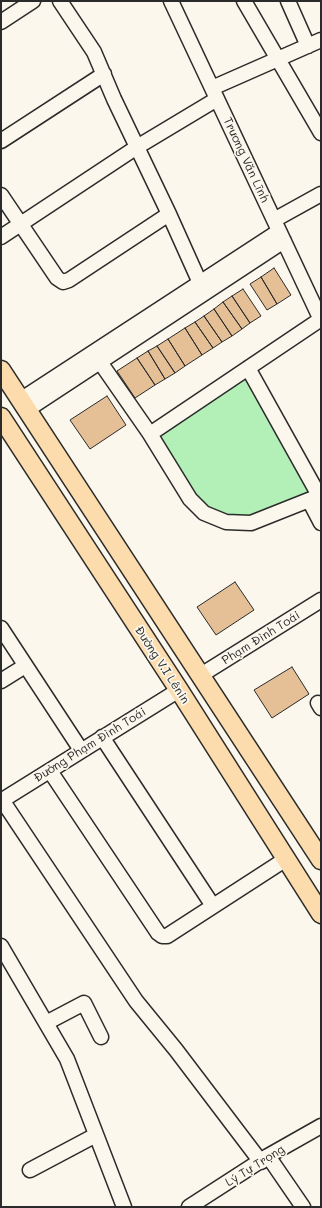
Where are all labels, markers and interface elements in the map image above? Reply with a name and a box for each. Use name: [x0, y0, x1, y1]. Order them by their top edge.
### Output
street label: Trương Văn Lĩnh: [220, 115, 272, 205]
street label: Phạm Đình Toái: [219, 608, 303, 668]
street label: Đường V.I Lênin: [132, 623, 192, 707]
street label: Đường Phạm Đình Toái: [31, 705, 149, 785]
street label: Lý Tự Trọng: [223, 1142, 287, 1190]

